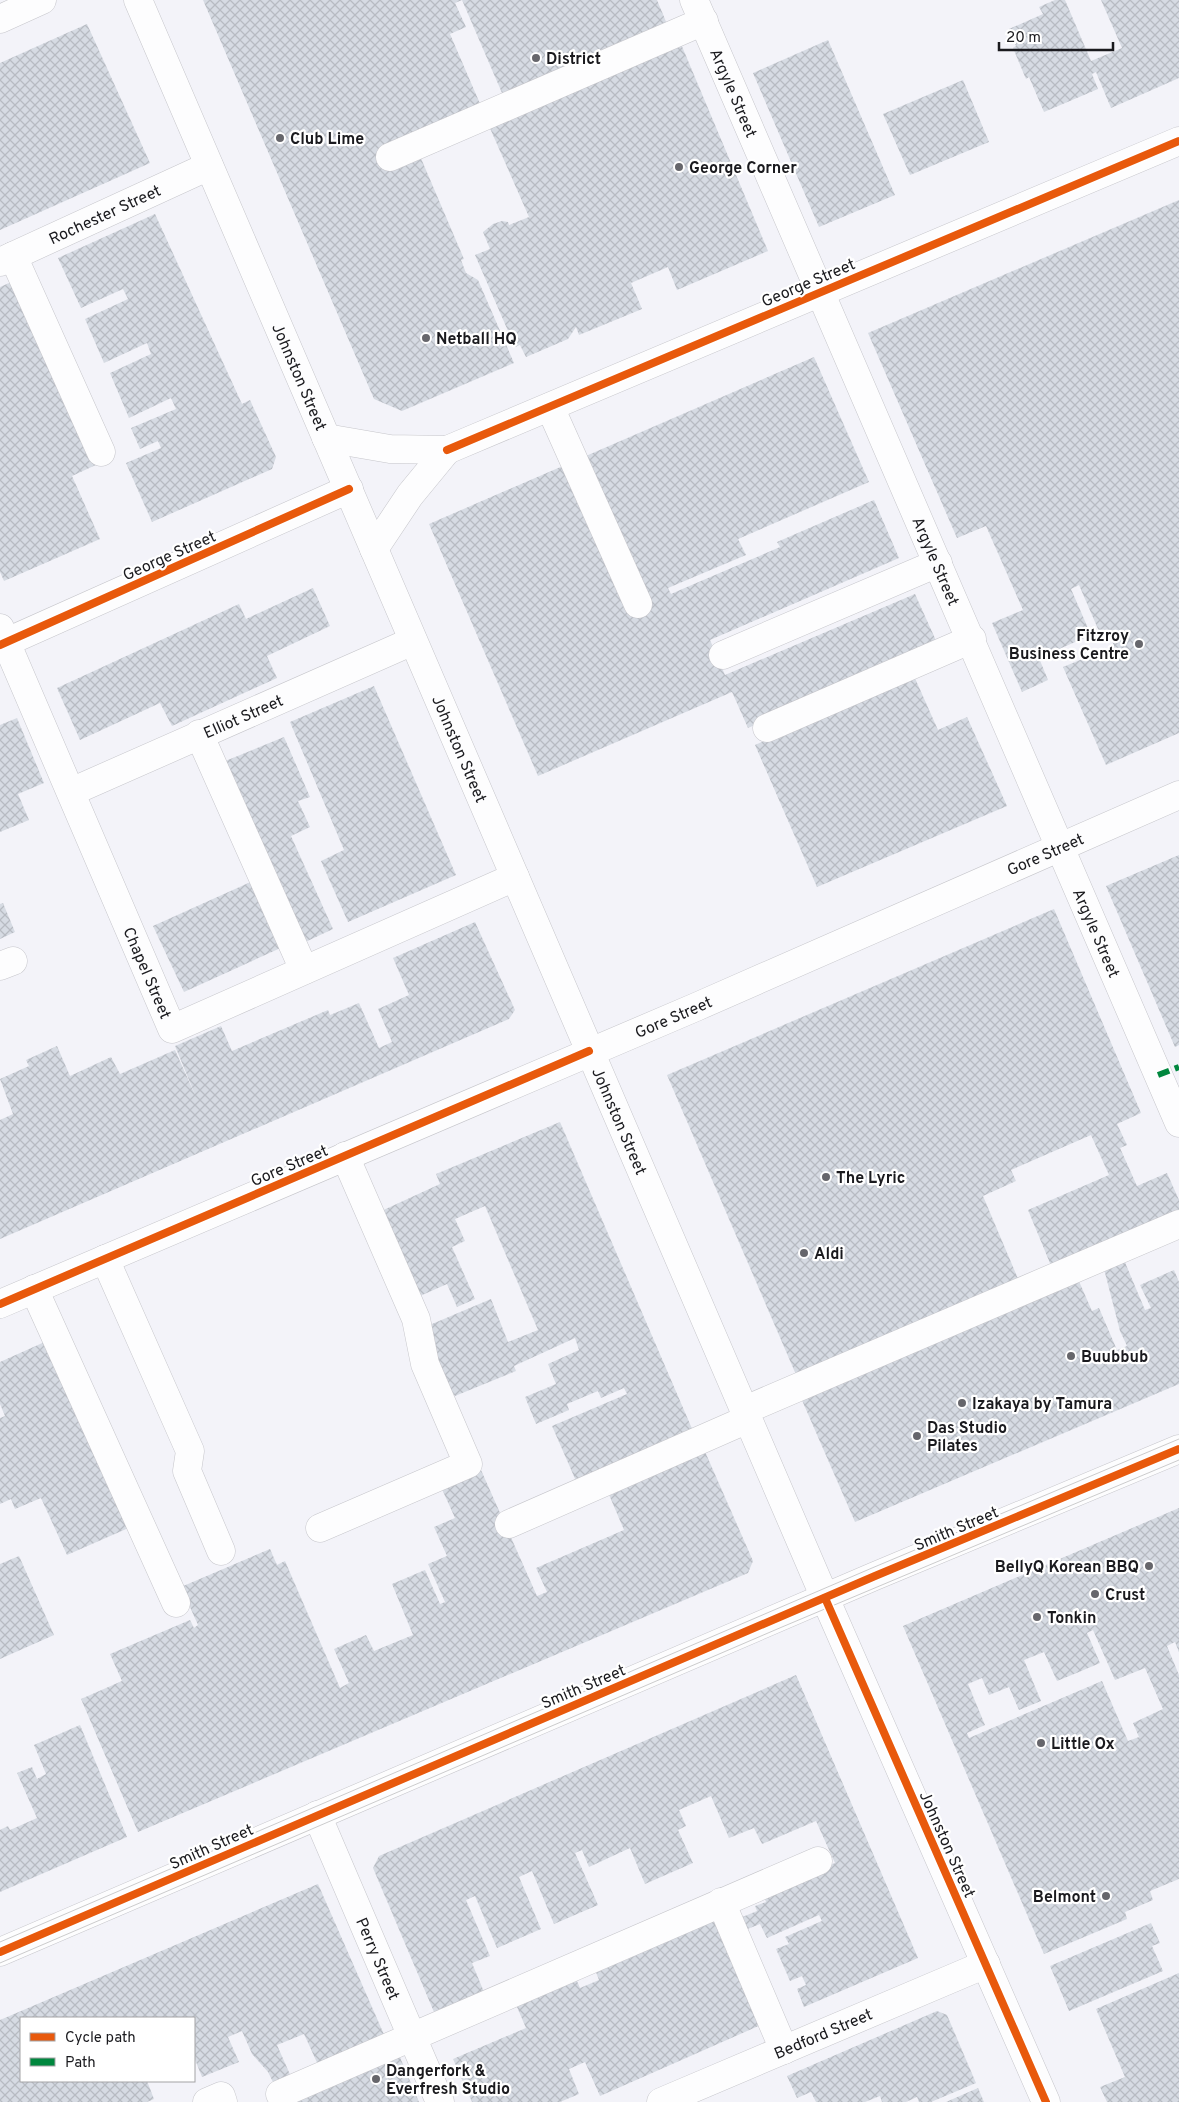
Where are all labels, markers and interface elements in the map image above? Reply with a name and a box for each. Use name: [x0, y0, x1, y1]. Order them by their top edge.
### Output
scale bar: [999, 20, 1113, 52]
text: 20 m: [1006, 29, 1041, 48]
street label: Argyle Street: [704, 46, 760, 141]
place label: District: [546, 50, 601, 70]
marker: District: [530, 52, 542, 64]
place label: Club Lime: [290, 130, 364, 150]
marker: Club Lime: [274, 132, 286, 144]
place label: George Corner: [689, 159, 797, 179]
marker: George Corner: [673, 161, 685, 173]
street label: Rochester Street: [46, 181, 165, 250]
street label: George Street: [759, 255, 859, 313]
street label: Johnston Street: [266, 321, 330, 434]
place label: Netball HQ: [436, 330, 517, 350]
marker: Netball HQ: [420, 332, 432, 344]
street label: Argyle Street: [906, 514, 962, 609]
street label: George Street: [120, 527, 220, 586]
place label: Fitzroy Business Centre: [1009, 627, 1129, 665]
marker: Fitzroy Business Centre: [1133, 638, 1145, 650]
street label: Elliot Street: [201, 692, 287, 744]
street label: Johnston Street: [426, 693, 490, 806]
street label: Gore Street: [1004, 830, 1088, 881]
street label: Argyle Street: [1067, 886, 1123, 981]
street label: Chapel Street: [117, 924, 175, 1022]
street label: Gore Street: [632, 993, 716, 1044]
street label: Johnston Street: [586, 1065, 650, 1178]
street label: Gore Street: [248, 1142, 331, 1192]
place label: The Lyric: [836, 1169, 905, 1189]
marker: The Lyric: [820, 1171, 832, 1183]
place label: Aldi: [814, 1245, 844, 1265]
marker: Aldi: [798, 1247, 810, 1259]
place label: Buubbub: [1081, 1348, 1148, 1368]
marker: Buubbub: [1065, 1350, 1077, 1362]
place label: Izakaya by Tamura: [972, 1395, 1112, 1415]
marker: Izakaya by Tamura: [956, 1397, 968, 1409]
place label: Das Studio Pilates: [927, 1419, 1007, 1457]
marker: Das Studio Pilates: [911, 1430, 923, 1442]
street label: Smith Street: [912, 1503, 1002, 1557]
place label: BellyQ Korean BBQ: [995, 1558, 1139, 1578]
marker: BellyQ Korean BBQ: [1143, 1560, 1155, 1572]
place label: Crust: [1105, 1586, 1145, 1606]
marker: Crust: [1089, 1588, 1101, 1600]
place label: Tonkin: [1047, 1609, 1097, 1629]
marker: Tonkin: [1031, 1611, 1043, 1623]
street label: Smith Street: [539, 1661, 629, 1715]
place label: Little Ox: [1051, 1735, 1115, 1755]
marker: Little Ox: [1035, 1737, 1047, 1749]
street label: Johnston Street: [914, 1788, 979, 1901]
street label: Smith Street: [167, 1820, 257, 1875]
place label: Belmont: [1033, 1888, 1096, 1908]
marker: Belmont: [1100, 1890, 1112, 1902]
street label: Perry Street: [350, 1915, 403, 2003]
street label: Bedford Street: [772, 2005, 876, 2065]
legend: [20, 2017, 195, 2082]
text: Cycle path: [65, 2029, 136, 2048]
text: Path: [65, 2054, 96, 2073]
place label: Dangerfork & Everfresh Studio: [386, 2062, 510, 2100]
marker: Dangerfork & Everfresh Studio: [370, 2073, 382, 2085]

